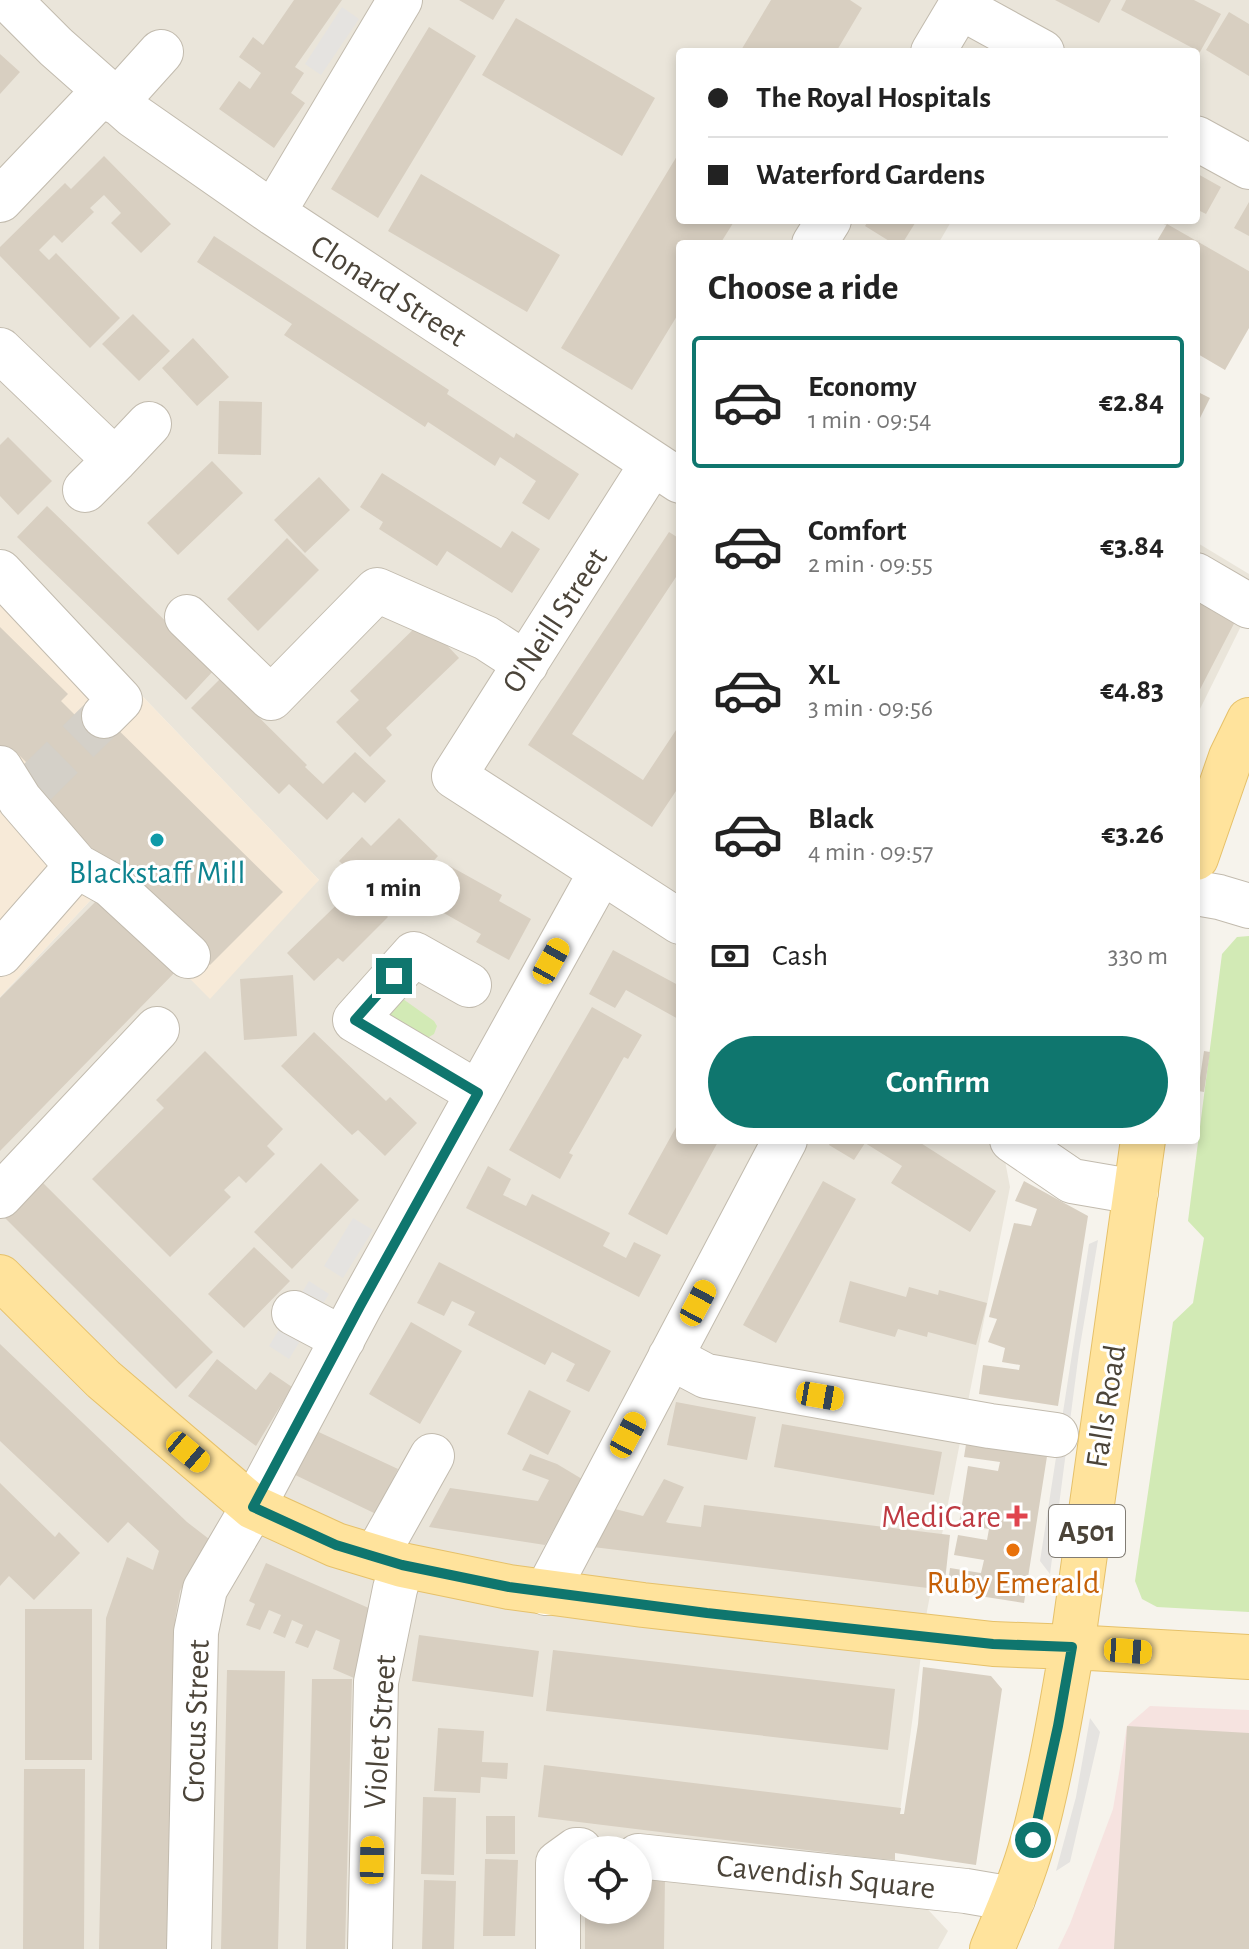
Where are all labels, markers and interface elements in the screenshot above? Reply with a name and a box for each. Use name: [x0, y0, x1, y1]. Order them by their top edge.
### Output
text: The Royal Hospitals: [756, 83, 991, 113]
text: Waterford Gardens: [756, 160, 985, 190]
street label: Clonard Street: [305, 229, 472, 353]
text: Choose a ride: [708, 270, 898, 306]
icon: car: [712, 366, 784, 438]
text: Economy: [808, 372, 917, 402]
text: €2.84: [1099, 387, 1164, 417]
text: 1 min · 09:54: [808, 407, 932, 433]
icon: car: [712, 510, 784, 582]
text: Comfort: [808, 516, 907, 546]
text: €3.84: [1100, 531, 1164, 561]
street label: O'Neill Street: [496, 543, 613, 699]
text: 2 min · 09:55: [808, 551, 933, 577]
icon: car: [712, 654, 784, 726]
text: XL: [808, 660, 840, 690]
text: €4.83: [1100, 675, 1164, 705]
text: 3 min · 09:56: [808, 695, 933, 721]
icon: car: [712, 798, 784, 870]
text: Black: [808, 804, 874, 834]
text: €3.26: [1102, 819, 1164, 849]
marker: Blackstaff Mill: [148, 831, 166, 849]
text: 4 min · 09:57: [808, 839, 933, 865]
place label: Blackstaff Mill: [69, 857, 245, 889]
callout: 1 min: [328, 860, 460, 916]
text: 1 min: [367, 875, 421, 901]
car: [529, 934, 573, 988]
icon: cash: [708, 934, 752, 978]
text: Cash: [772, 941, 828, 971]
text: 330 m: [1108, 943, 1168, 969]
route end: [376, 958, 412, 994]
button: Confirm: [708, 1036, 1168, 1128]
car: [676, 1276, 720, 1330]
street label: Falls Road: [1080, 1342, 1132, 1470]
car: [794, 1380, 846, 1412]
car: [606, 1408, 650, 1462]
car: [162, 1427, 214, 1477]
place label: MediCare: [881, 1501, 1001, 1533]
road number: A501: [1049, 1505, 1125, 1557]
marker: MediCare: [1008, 1507, 1026, 1525]
marker: Ruby Emerald: [1004, 1541, 1022, 1559]
place label: Ruby Emerald: [926, 1567, 1100, 1599]
car: [1103, 1637, 1153, 1665]
street label: Crocus Street: [177, 1639, 215, 1803]
street label: Violet Street: [359, 1654, 401, 1810]
route start: [1015, 1822, 1051, 1858]
car: [360, 1836, 384, 1884]
map controls: [564, 1836, 652, 1924]
button: locate: [564, 1836, 652, 1924]
street label: Cavendish Square: [715, 1850, 937, 1904]

